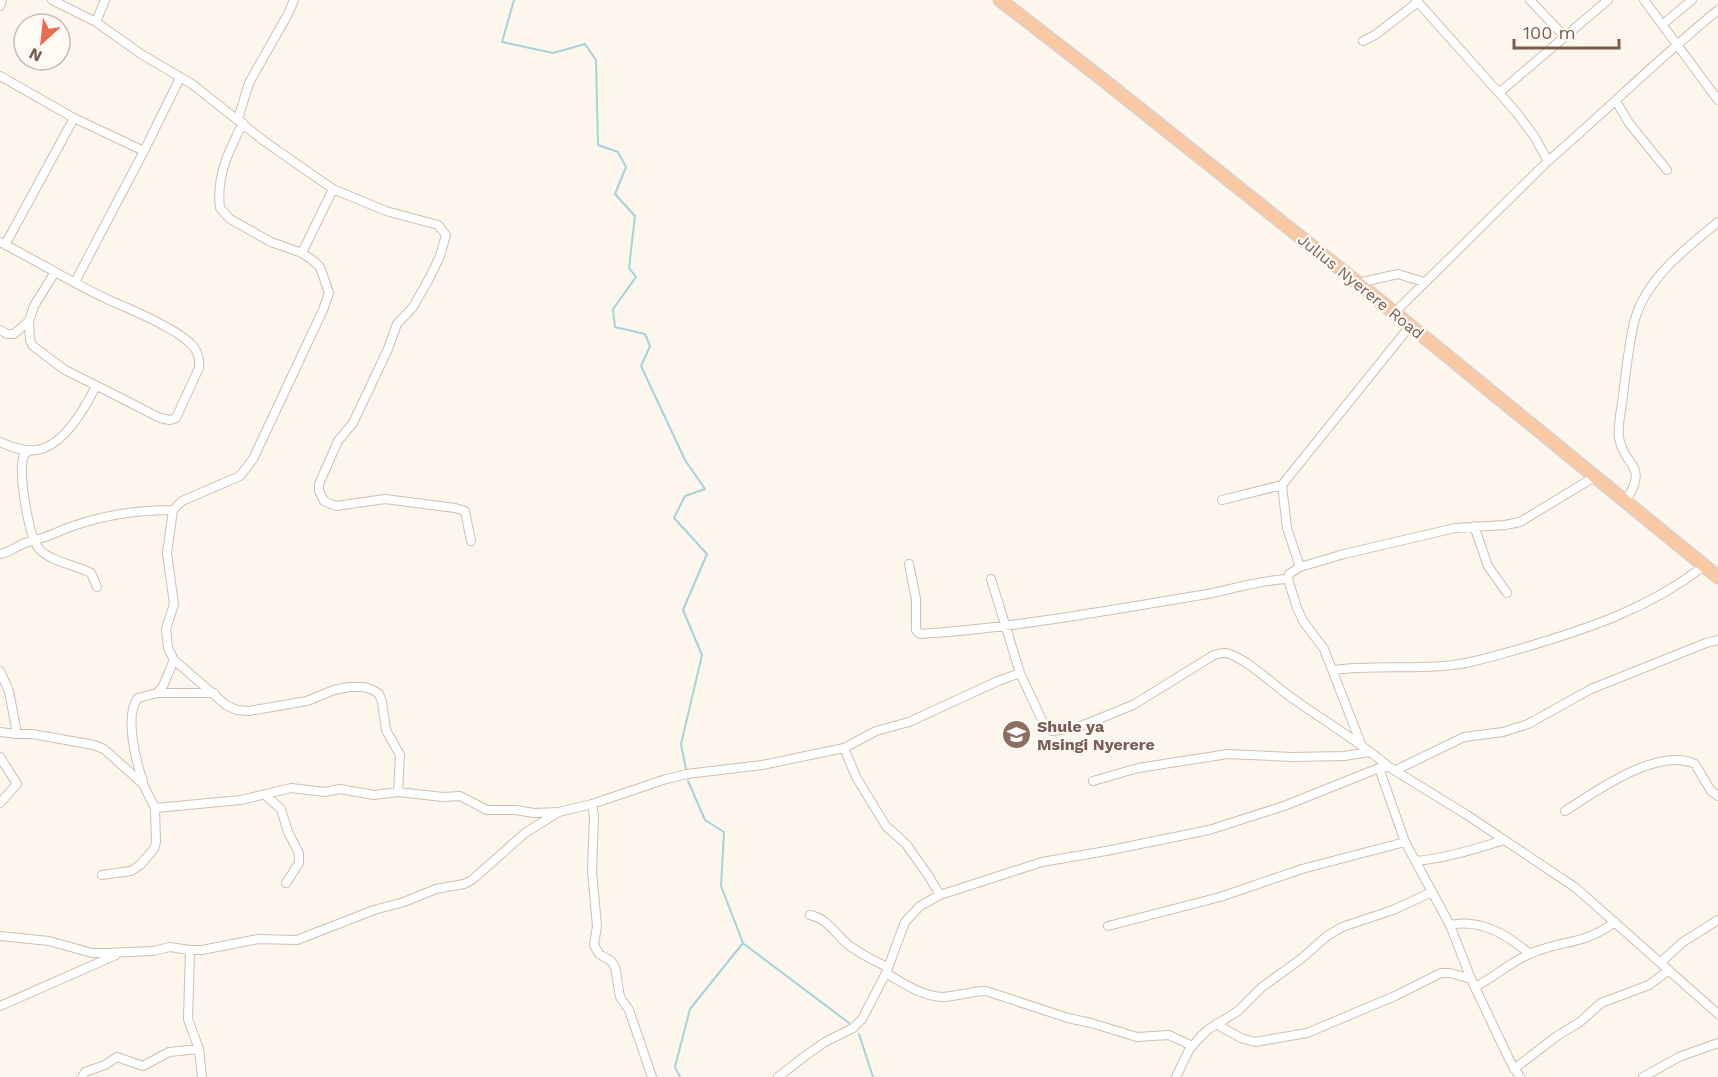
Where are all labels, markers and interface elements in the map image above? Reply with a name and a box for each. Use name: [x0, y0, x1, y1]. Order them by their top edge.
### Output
north arrow: [12, 12, 72, 72]
scale bar: [1514, 12, 1619, 50]
text: 100 m: [1523, 22, 1576, 43]
text: N: [26, 44, 45, 66]
street label: Julius Nyerere Road: [1294, 230, 1427, 343]
place label: Shule ya Msingi Nyerere: [1037, 717, 1155, 754]
school or university icon: Shule ya Msingi Nyerere: [1000, 719, 1032, 751]

